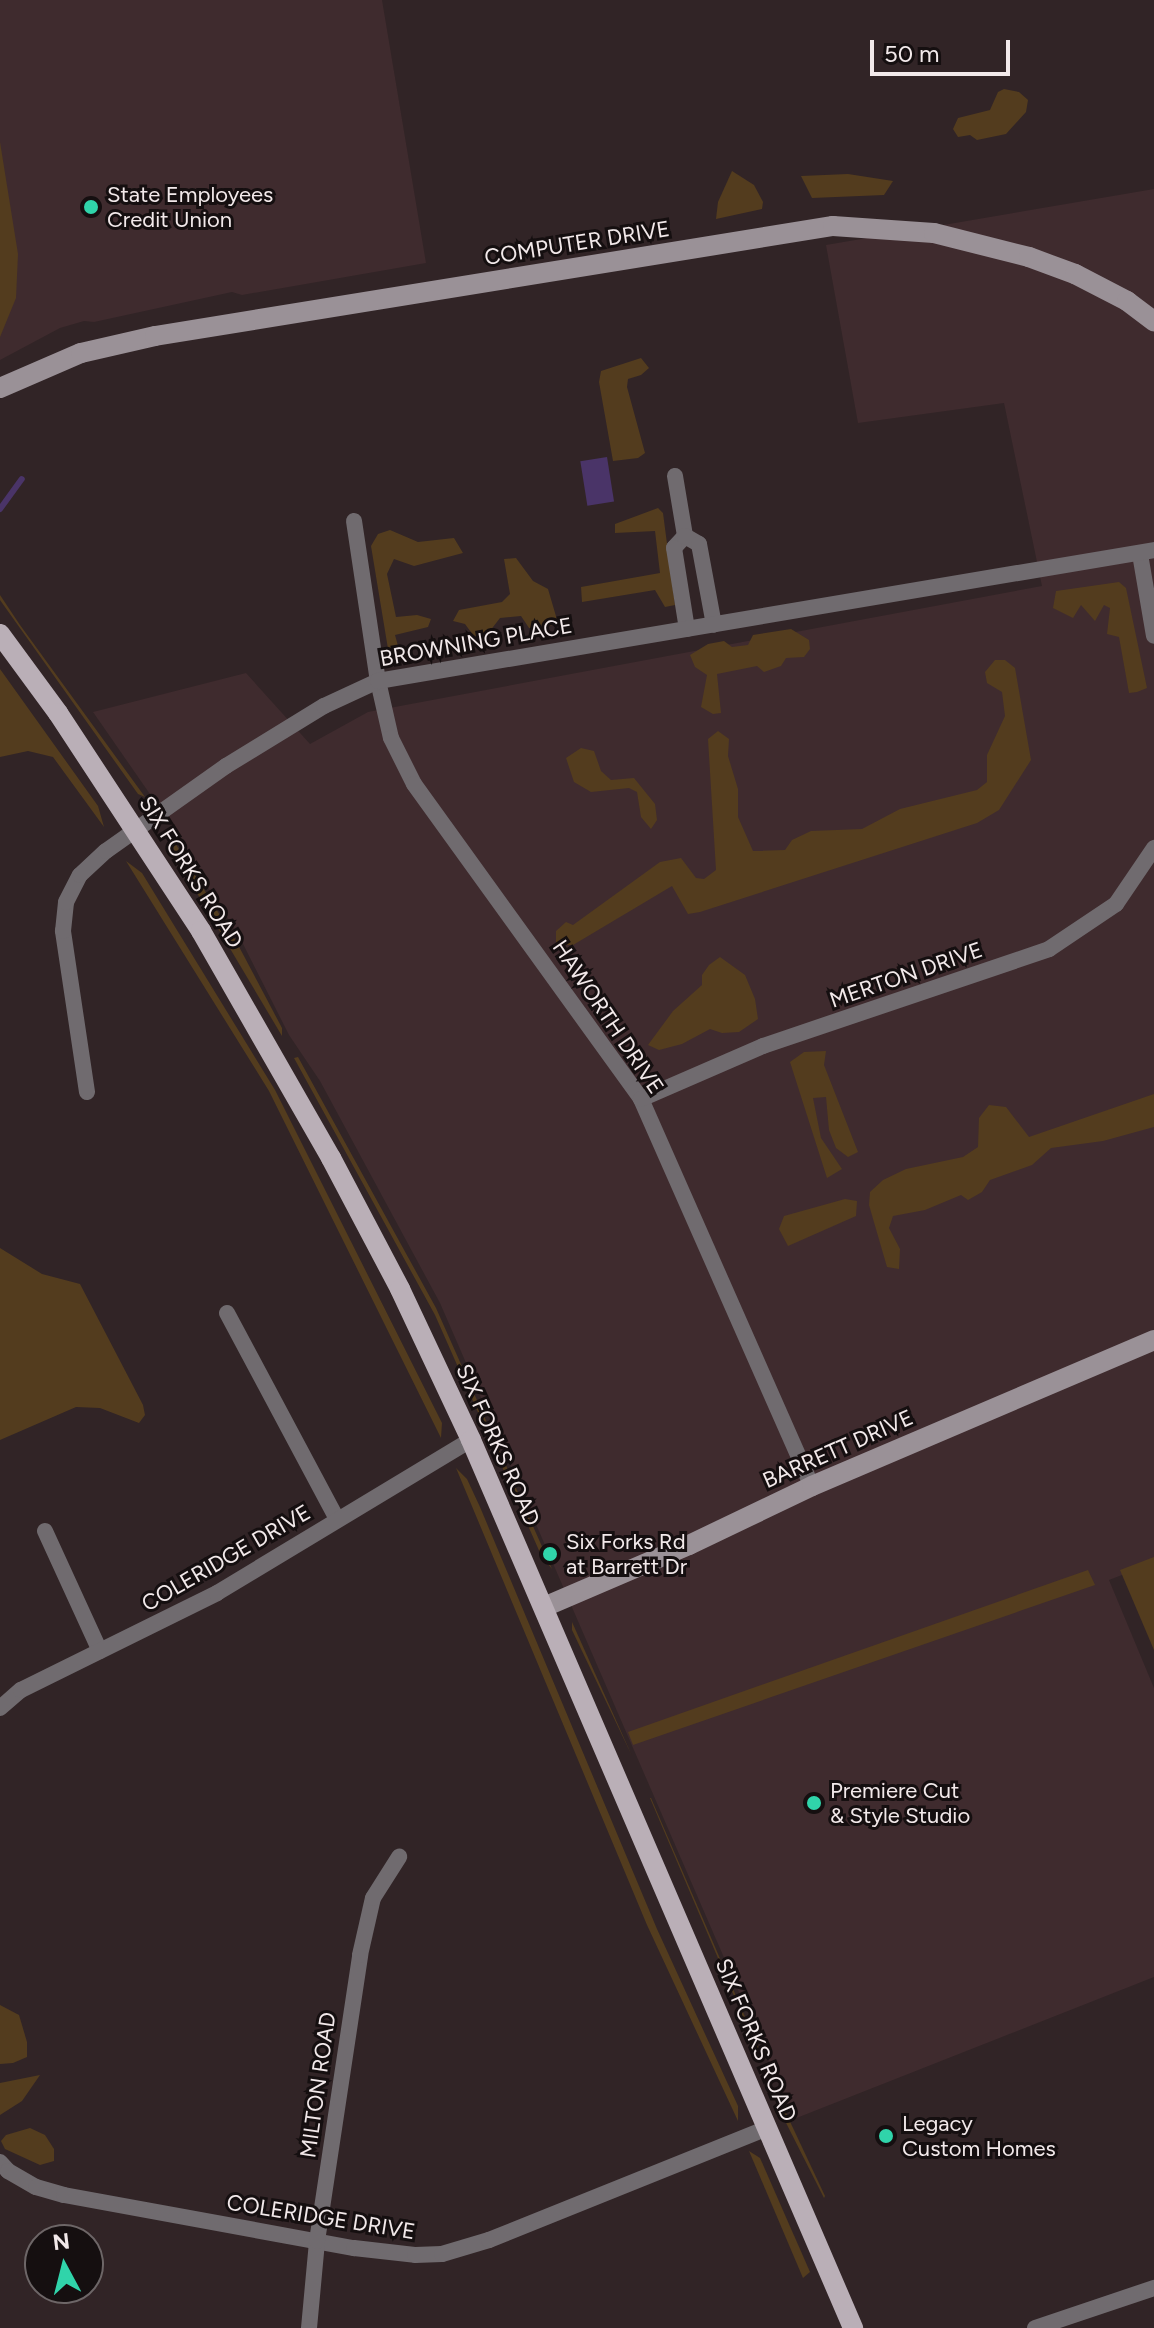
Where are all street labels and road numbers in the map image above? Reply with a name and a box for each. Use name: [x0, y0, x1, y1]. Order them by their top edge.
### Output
street label: COMPUTER DRIVE: [483, 215, 671, 271]
street label: BROWNING PLACE: [378, 612, 574, 672]
street label: SIX FORKS ROAD: [134, 791, 248, 953]
street label: HAWORTH DRIVE: [547, 935, 669, 1099]
street label: MERTON DRIVE: [826, 936, 986, 1014]
street label: SIX FORKS ROAD: [450, 1360, 546, 1530]
street label: BARRETT DRIVE: [759, 1404, 917, 1494]
street label: COLERIDGE DRIVE: [137, 1499, 315, 1617]
street label: SIX FORKS ROAD: [710, 1955, 802, 2125]
street label: MILTON ROAD: [295, 2010, 341, 2160]
street label: COLERIDGE DRIVE: [225, 2189, 417, 2245]

